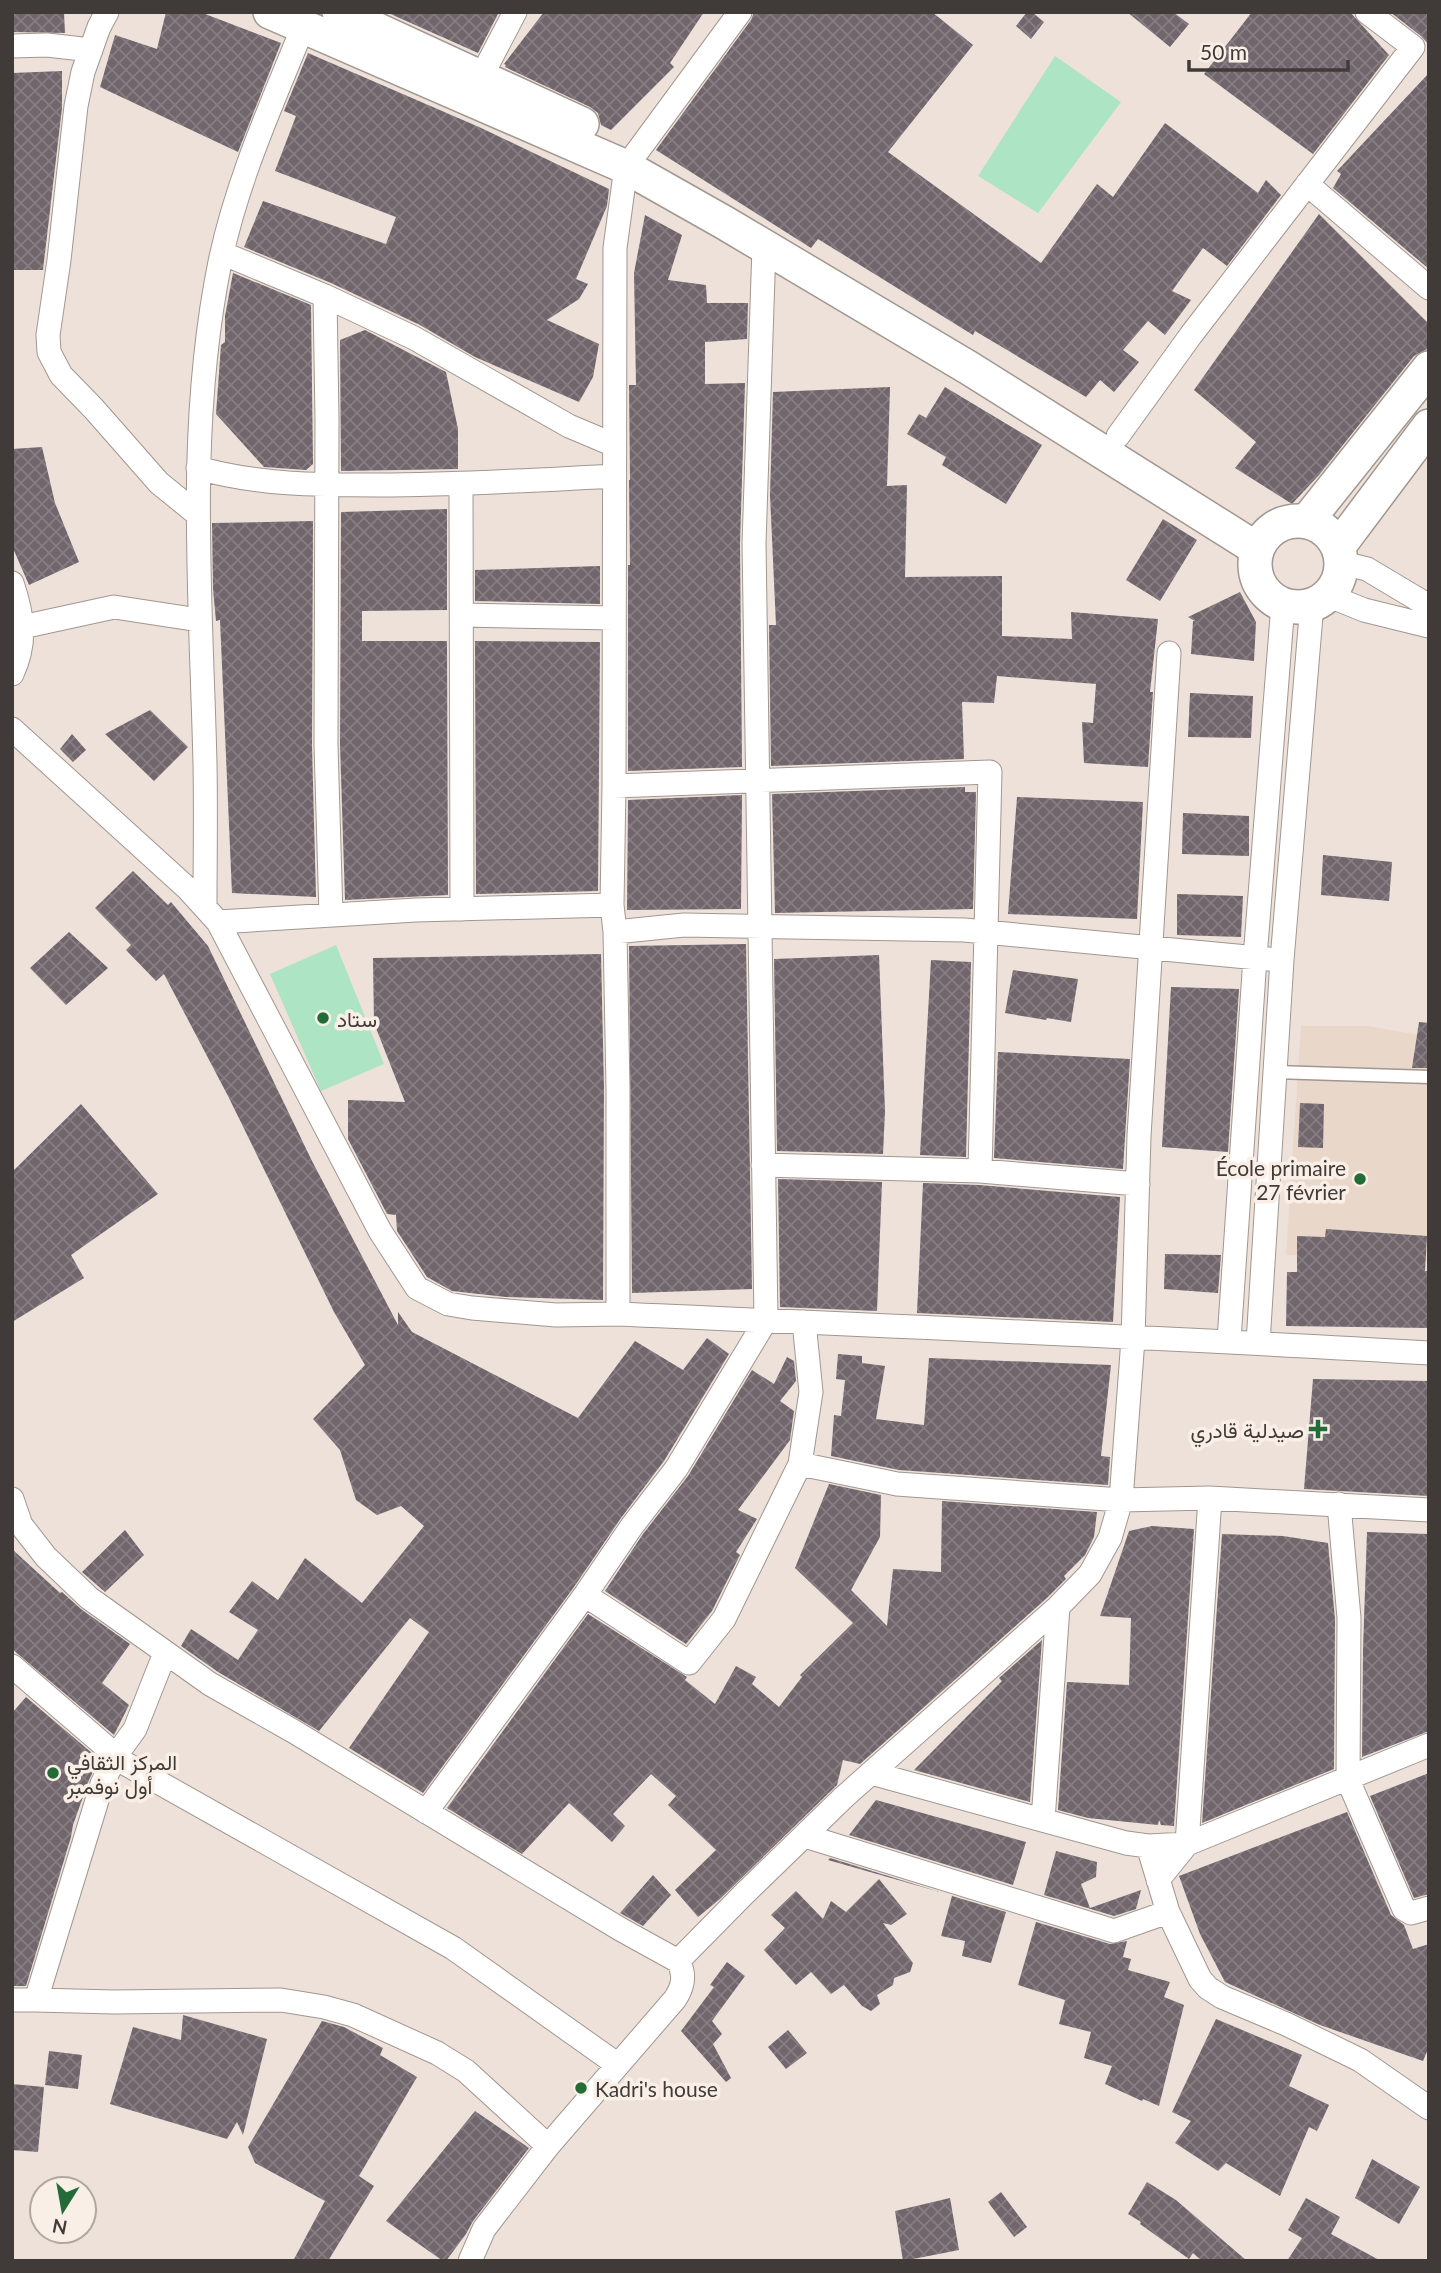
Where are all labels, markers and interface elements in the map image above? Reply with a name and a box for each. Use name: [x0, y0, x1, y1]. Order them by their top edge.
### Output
scale bar: [1189, 28, 1348, 72]
text: 50 m: [1200, 39, 1247, 64]
place label: ستاد: [337, 1006, 377, 1031]
marker: ستاد: [315, 1010, 331, 1026]
place label: École primaire 27 février: [1216, 1155, 1346, 1204]
marker: École primaire 27 février: [1352, 1171, 1368, 1187]
place label: صيدلية قادري: [1191, 1417, 1304, 1448]
marker: صيدلية قادري: [1310, 1421, 1326, 1437]
place label: المركز الثقافي أول نوفمبر: [66, 1749, 177, 1800]
marker: المركز الثقافي أول نوفمبر: [45, 1765, 61, 1781]
place label: Kadri's house: [595, 2076, 718, 2101]
marker: Kadri's house: [573, 2080, 589, 2096]
north arrow: [28, 2175, 98, 2245]
text: N: [50, 2214, 69, 2240]

